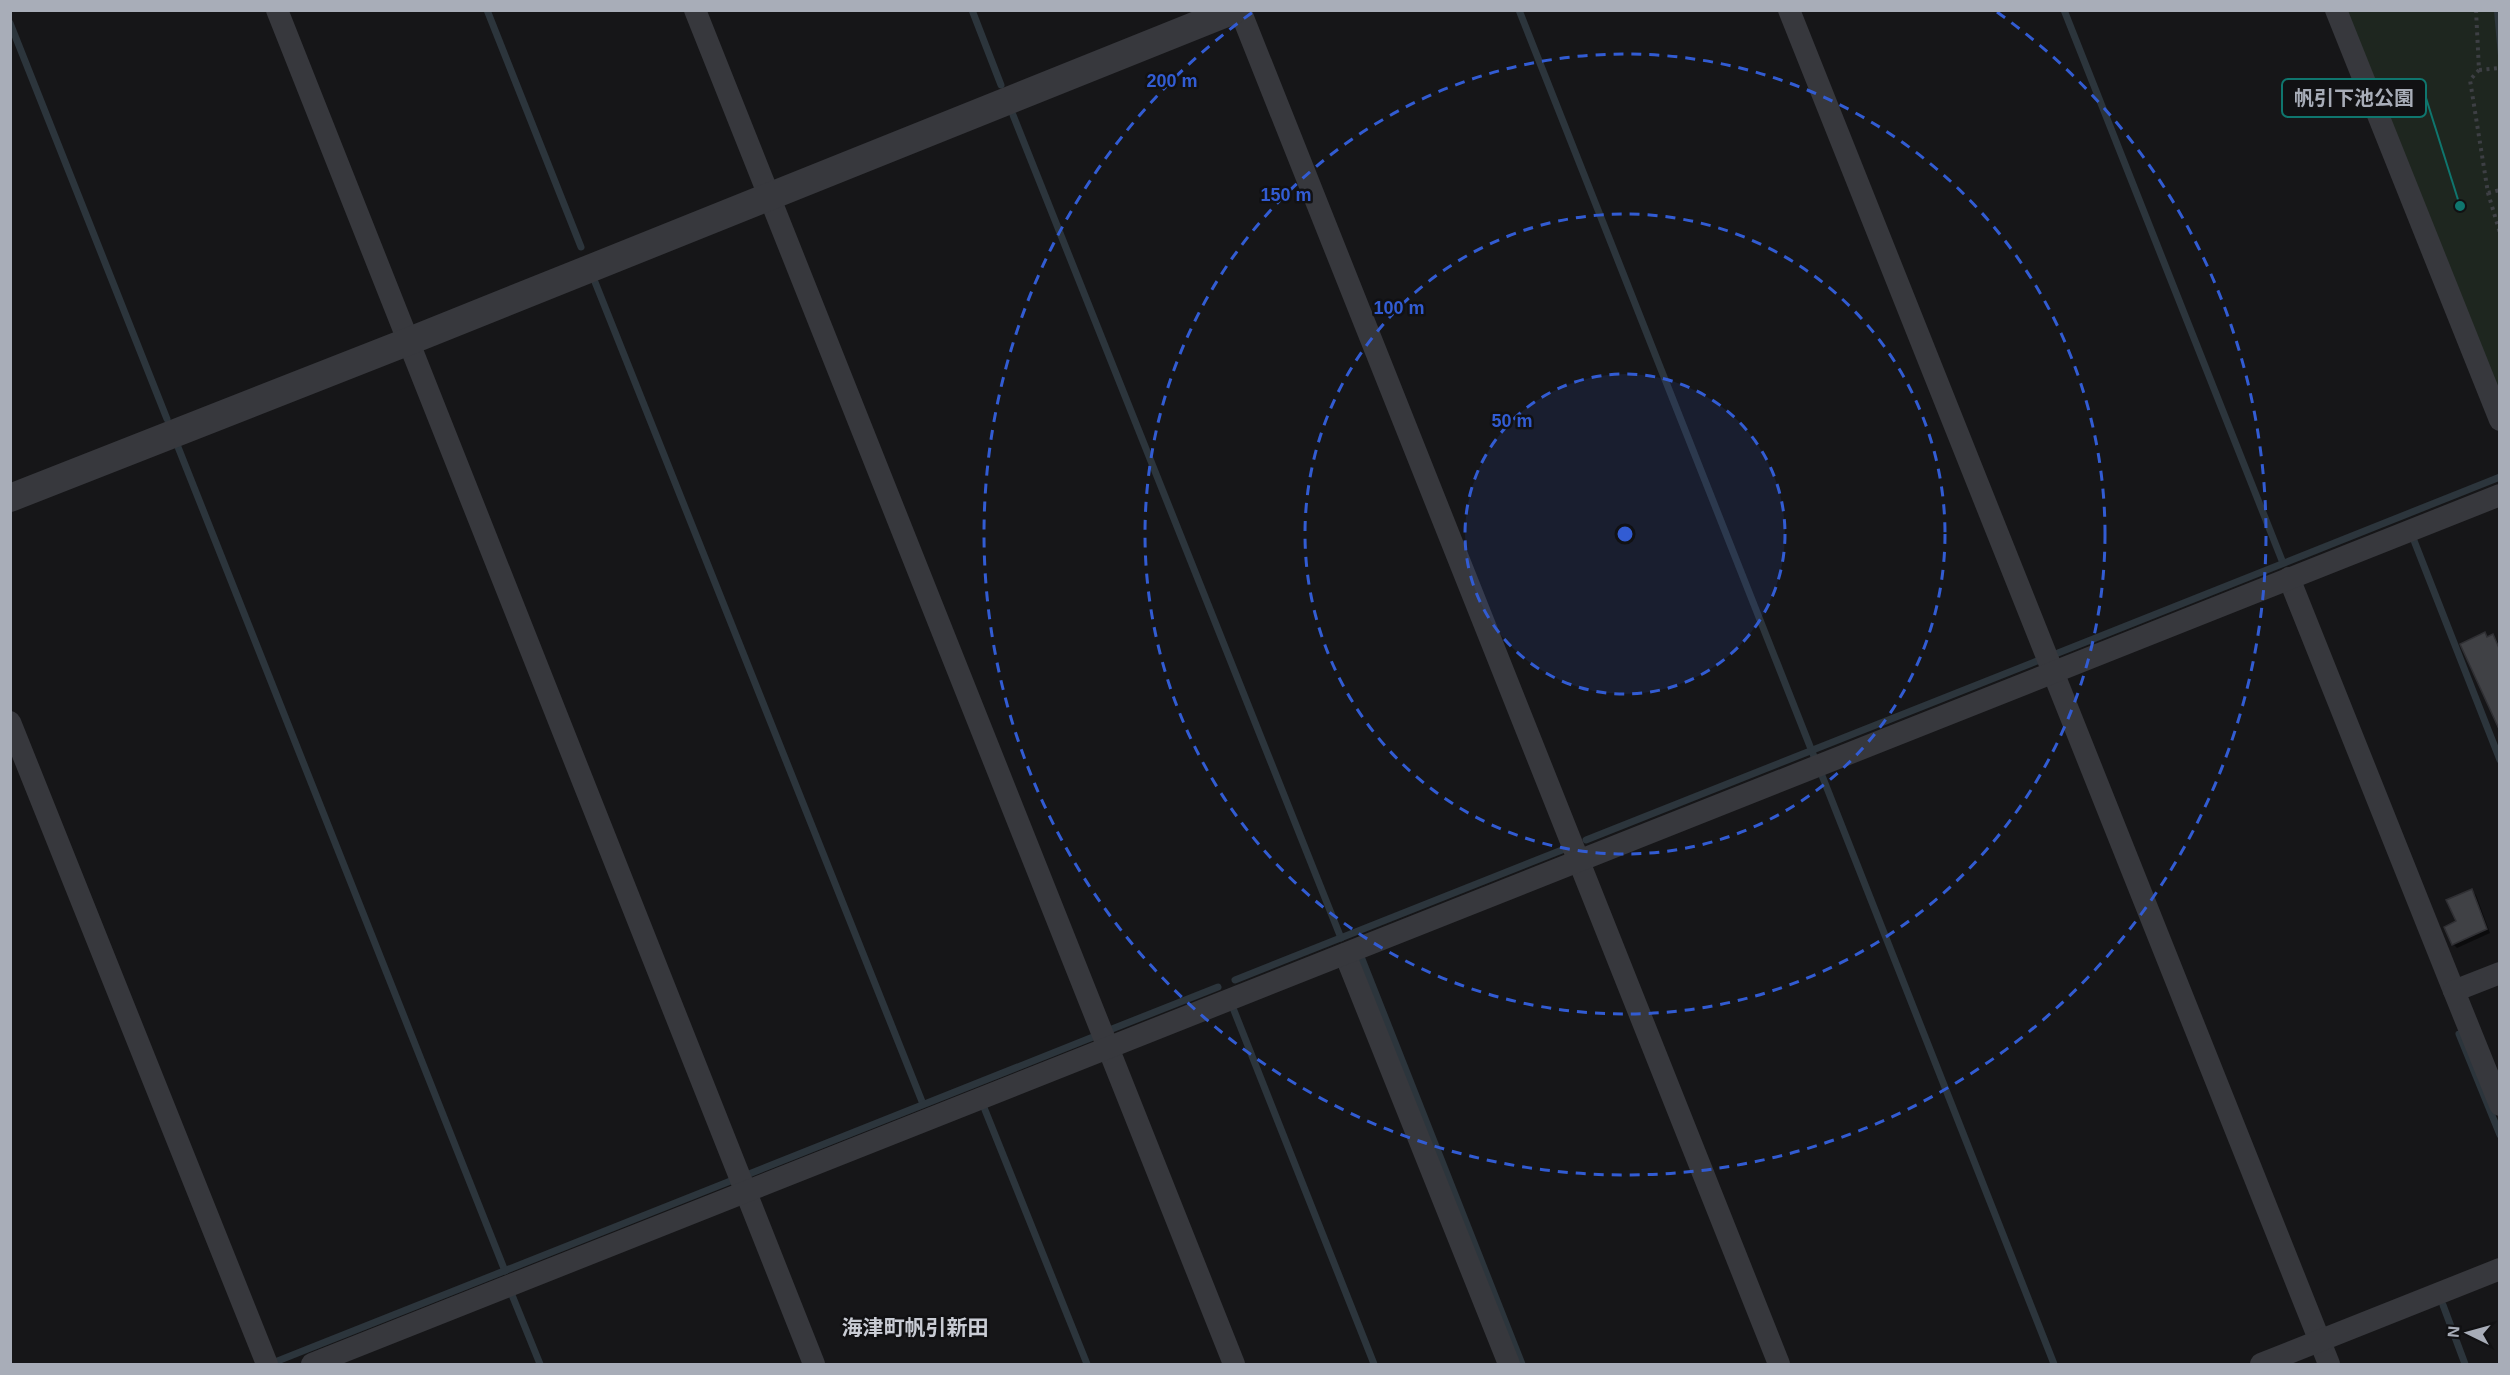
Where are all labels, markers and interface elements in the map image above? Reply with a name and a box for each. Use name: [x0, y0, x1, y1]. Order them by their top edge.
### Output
text: 200 m: [1146, 71, 1198, 91]
callout: 帆引下池公園: [2282, 79, 2426, 117]
text: 帆引下池公園: [2294, 87, 2414, 109]
text: 150 m: [1260, 185, 1312, 205]
text: 100 m: [1373, 298, 1425, 318]
text: 50 m: [1491, 411, 1533, 431]
centre of rings: [1615, 524, 1635, 544]
north arrow: [2438, 1303, 2498, 1363]
district label: 海津町帆引新田: [842, 1316, 989, 1339]
text: N: [2445, 1325, 2463, 1338]

